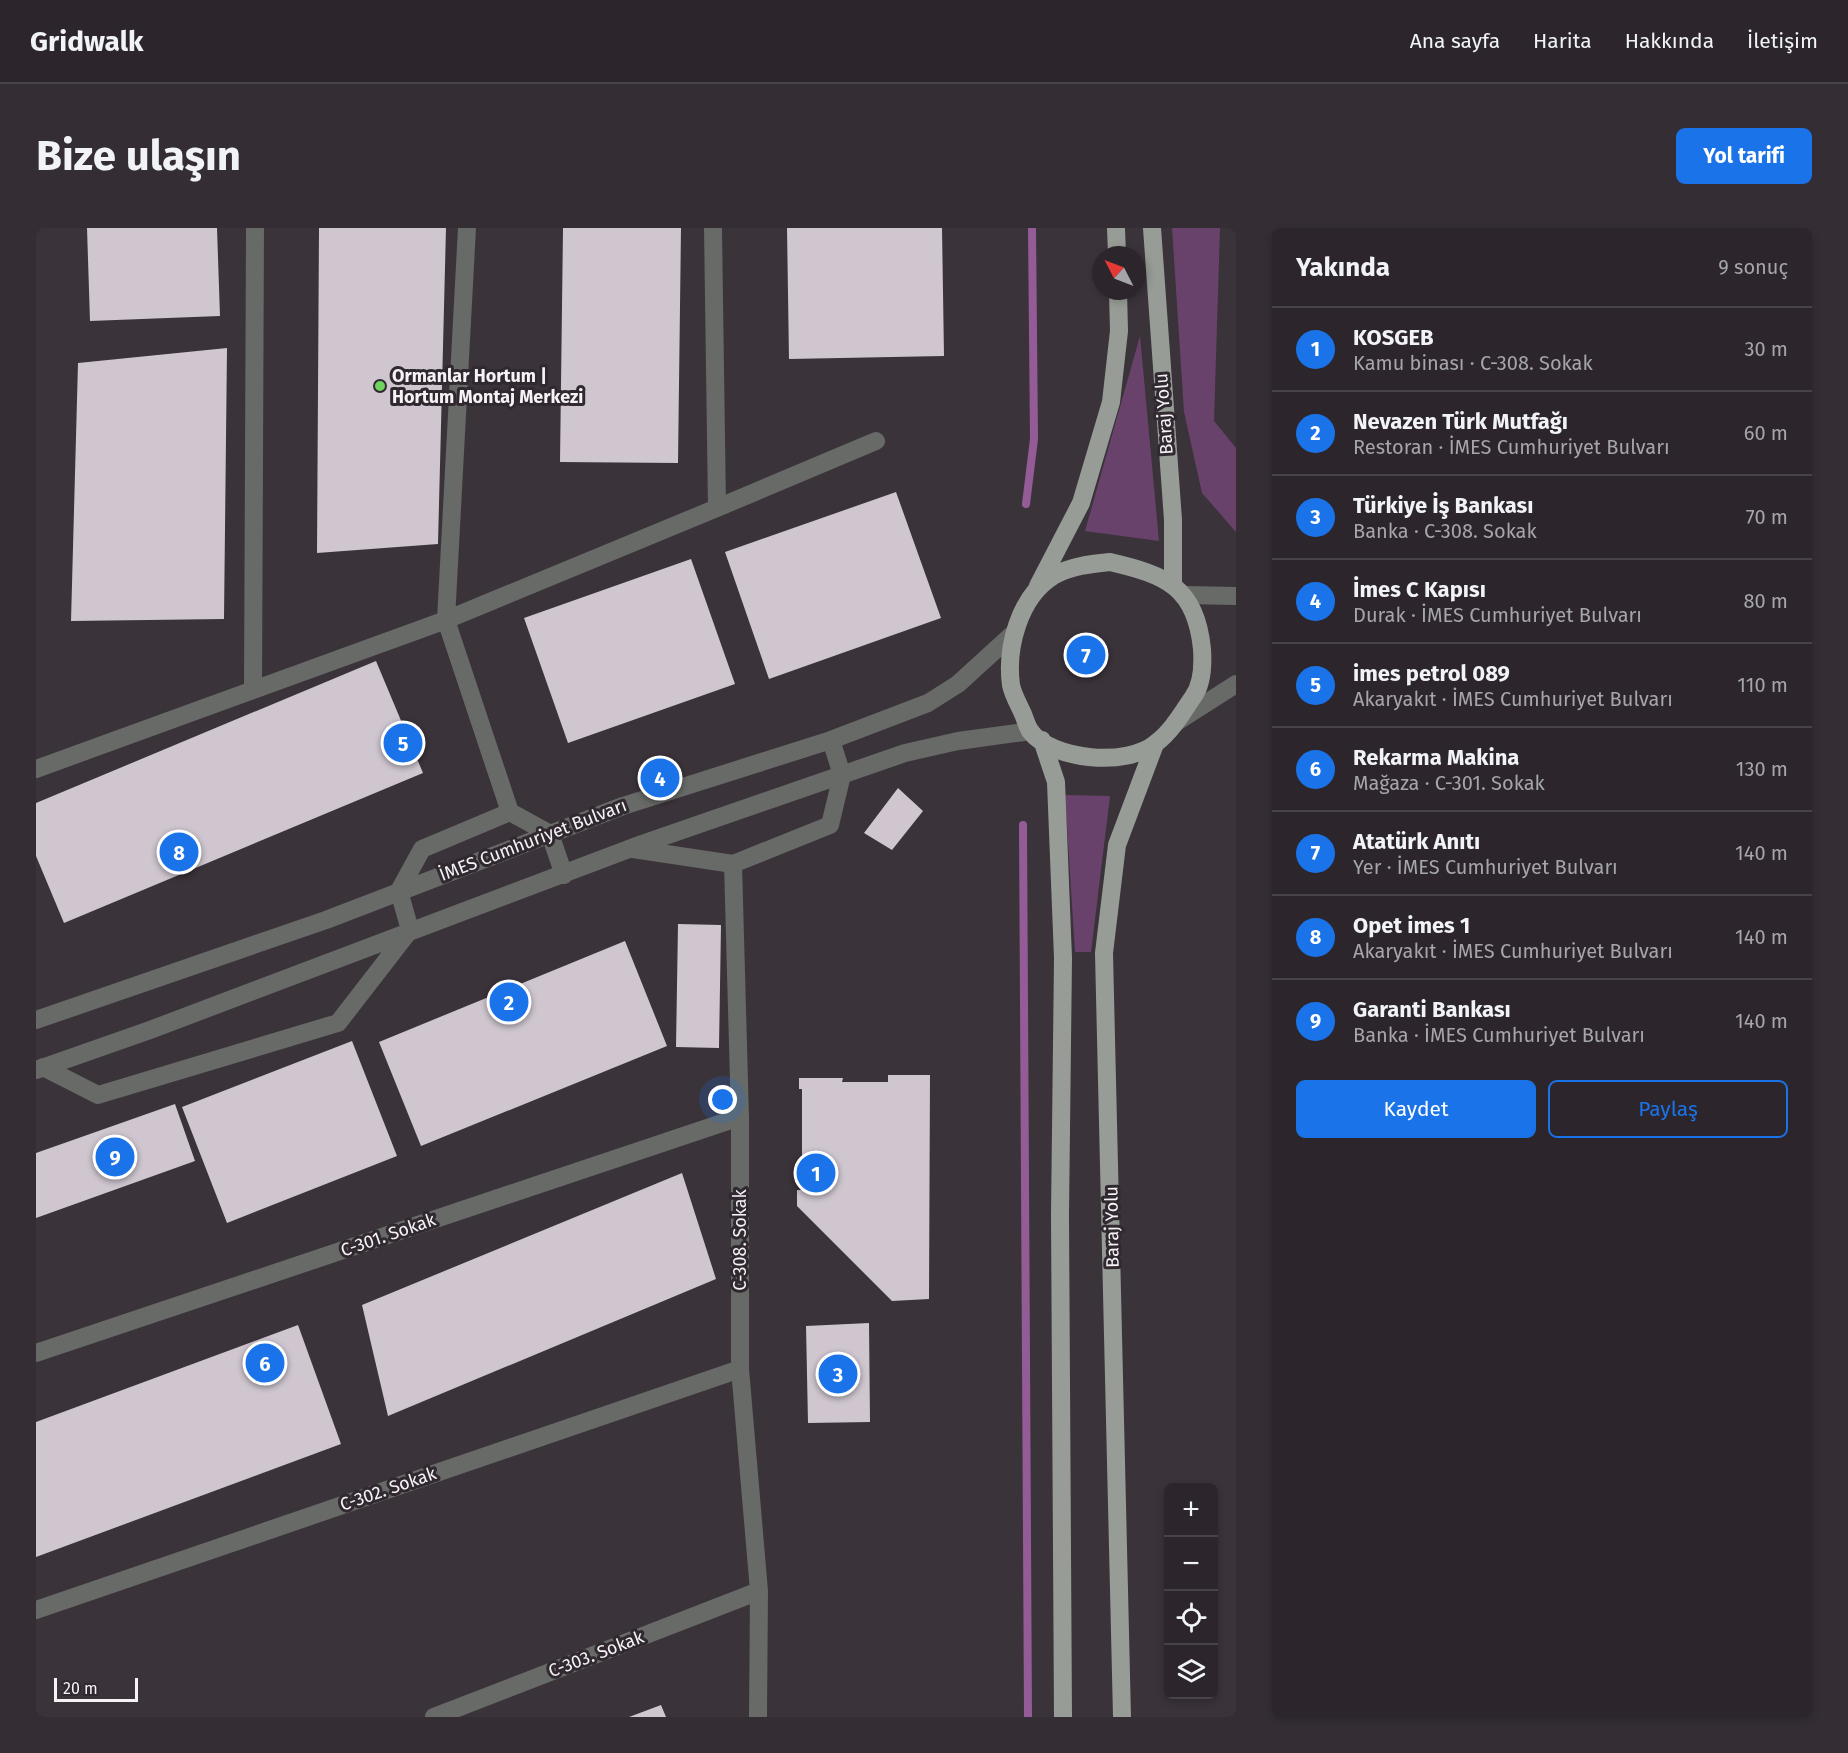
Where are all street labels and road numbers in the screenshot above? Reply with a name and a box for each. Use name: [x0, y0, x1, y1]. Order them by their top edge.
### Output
street label: Baraj Yolu: [1150, 373, 1178, 455]
street label: İMES Cumhuriyet Bulvarı: [436, 794, 630, 886]
street label: Baraj Yolu: [1100, 1186, 1124, 1268]
street label: C-308. Sokak: [729, 1188, 751, 1291]
street label: C-301. Sokak: [338, 1208, 439, 1262]
street label: C-302. Sokak: [337, 1462, 440, 1516]
street label: C-303. Sokak: [545, 1625, 648, 1682]

